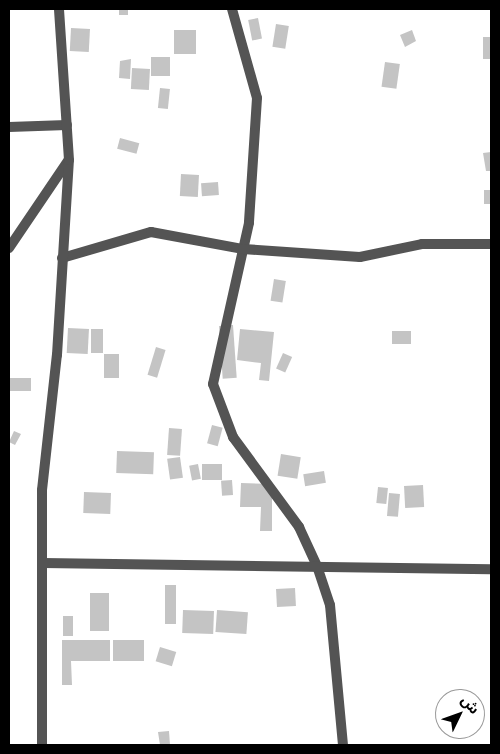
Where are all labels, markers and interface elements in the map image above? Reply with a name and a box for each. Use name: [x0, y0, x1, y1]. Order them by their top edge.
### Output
north arrow: [435, 689, 485, 739]
text: ش: [457, 691, 484, 718]

